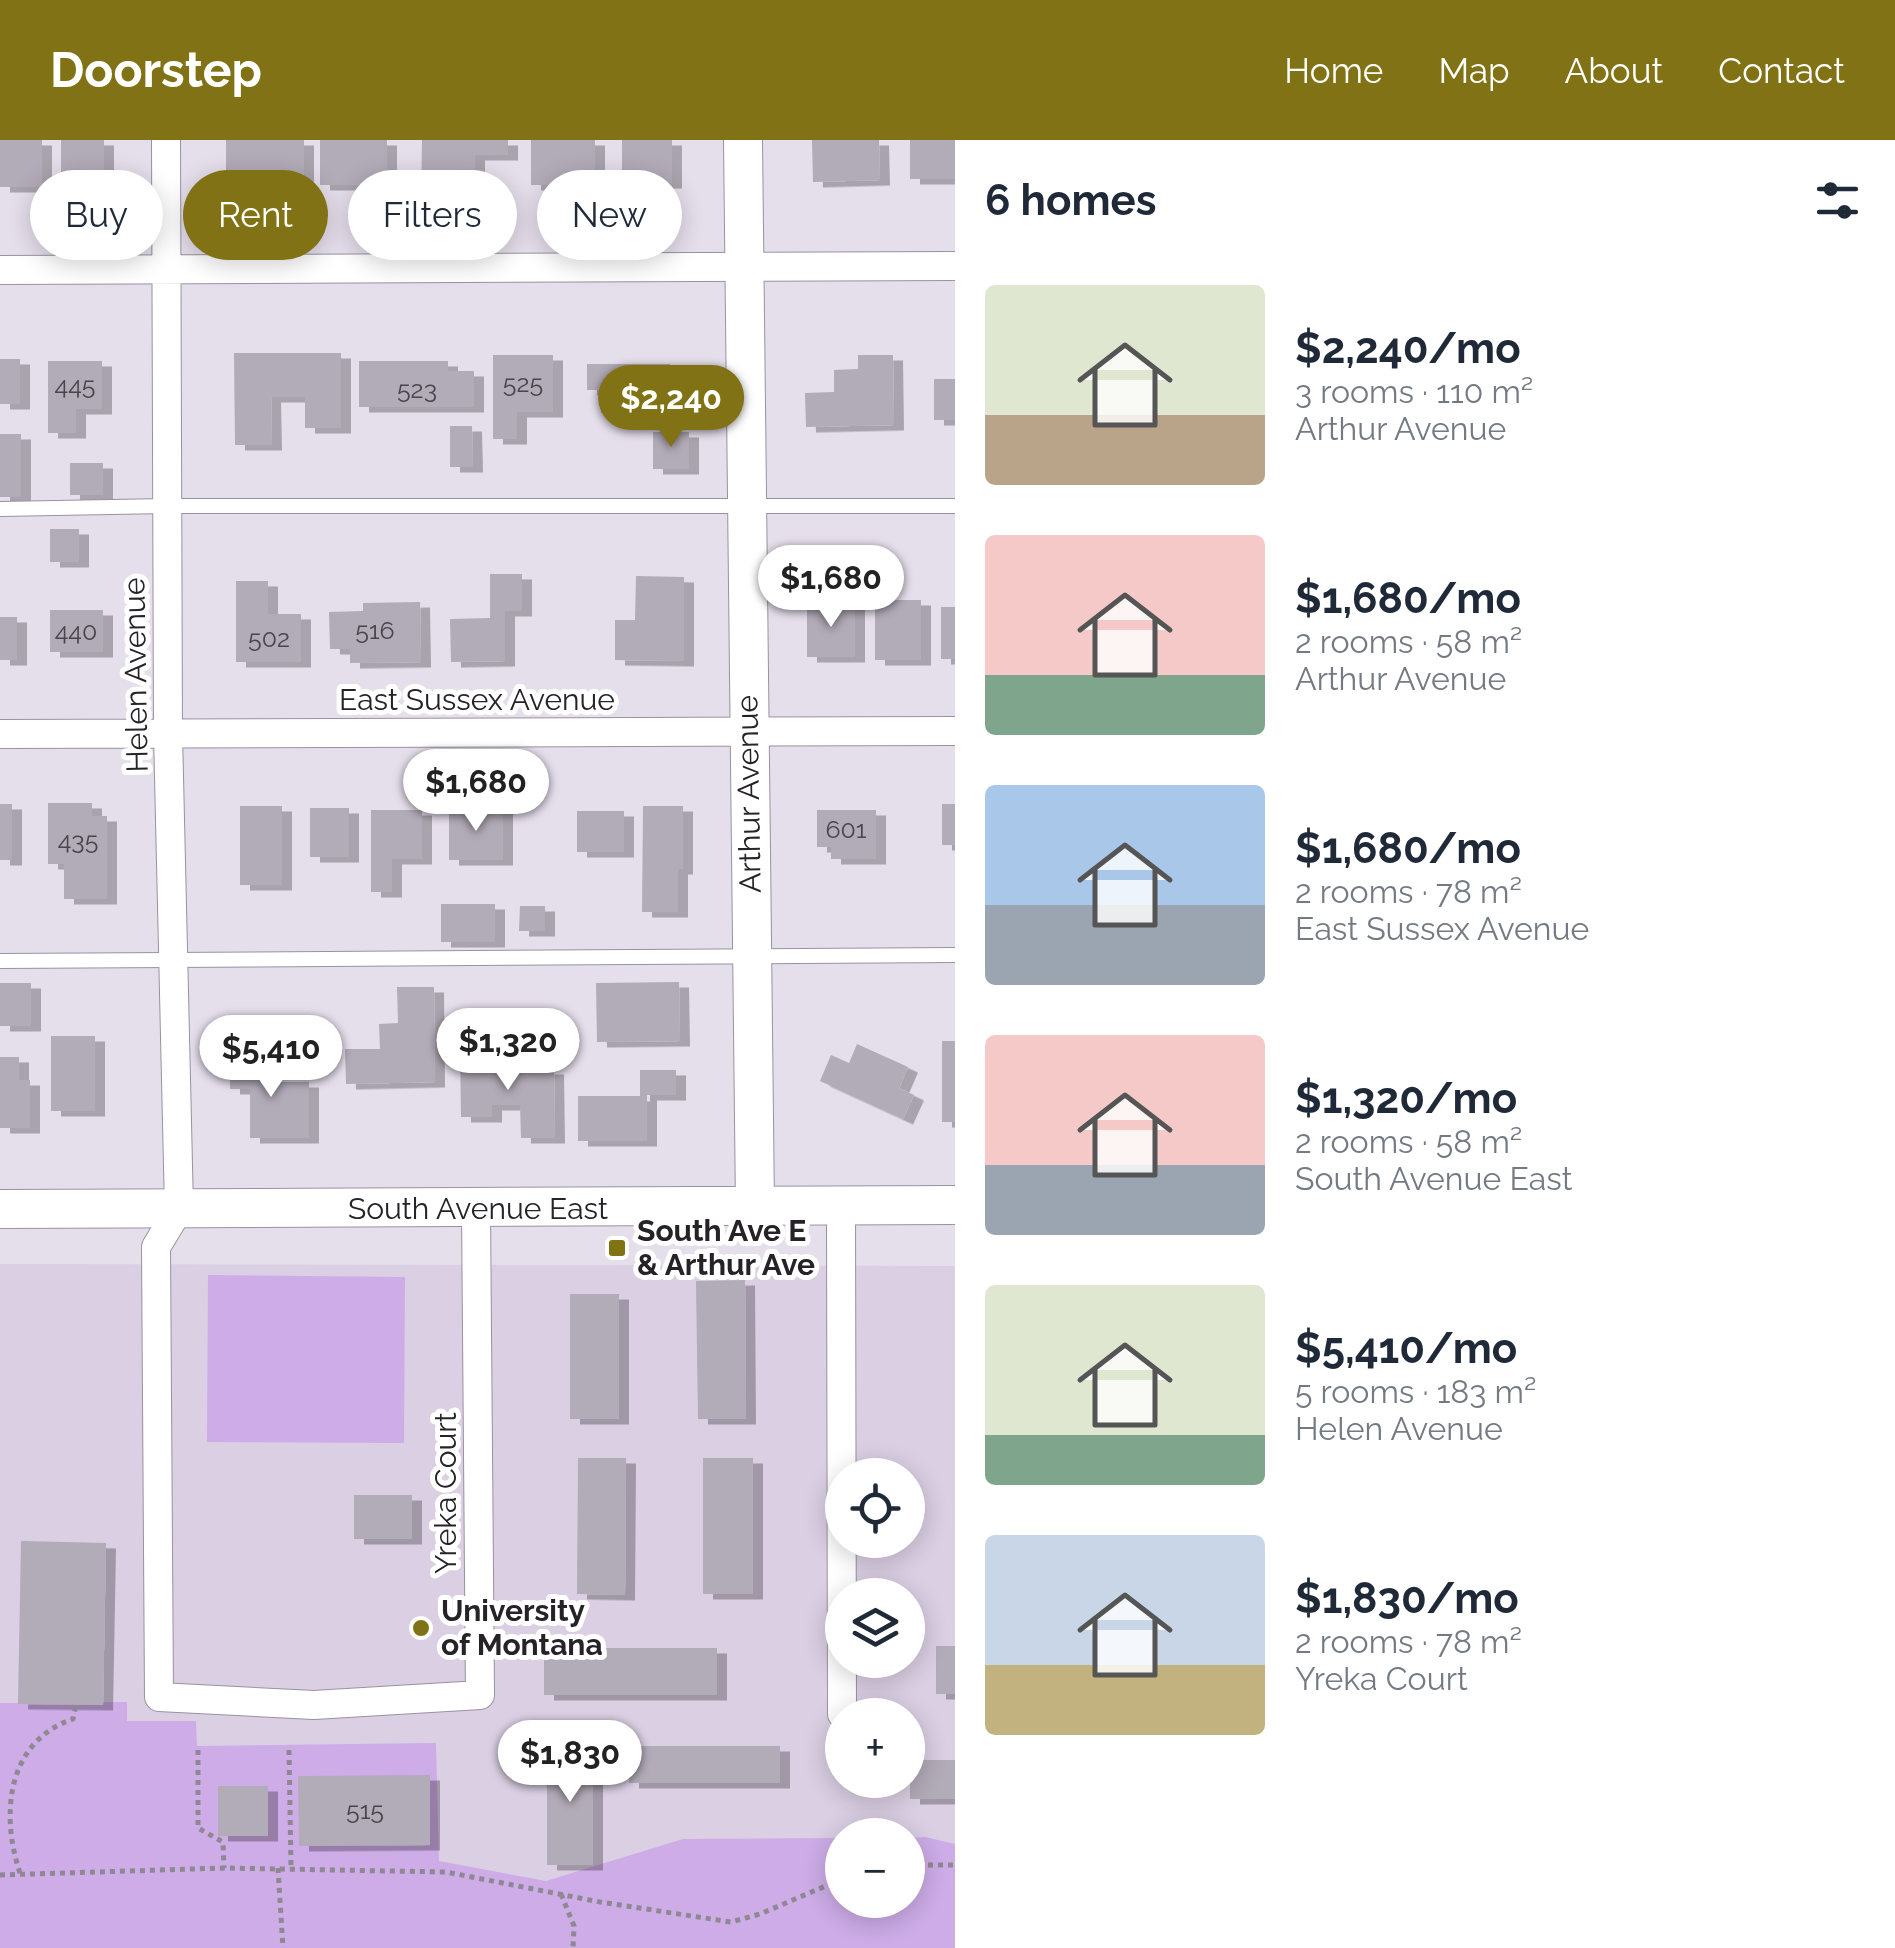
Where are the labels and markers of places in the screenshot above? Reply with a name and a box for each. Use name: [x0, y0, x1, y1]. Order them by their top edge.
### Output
pin: $2,240: [590, 365, 752, 450]
pin: $1,680: [750, 545, 912, 630]
pin: $1,680: [395, 749, 557, 834]
pin: $1,320: [427, 1008, 589, 1093]
pin: $5,410: [190, 1015, 352, 1100]
place label: South Ave E & Arthur Ave: [637, 1213, 815, 1282]
marker: South Ave E & Arthur Ave: [606, 1237, 628, 1259]
place label: University of Montana: [441, 1593, 603, 1662]
marker: University of Montana: [410, 1617, 432, 1639]
pin: $1,830: [489, 1720, 651, 1805]

